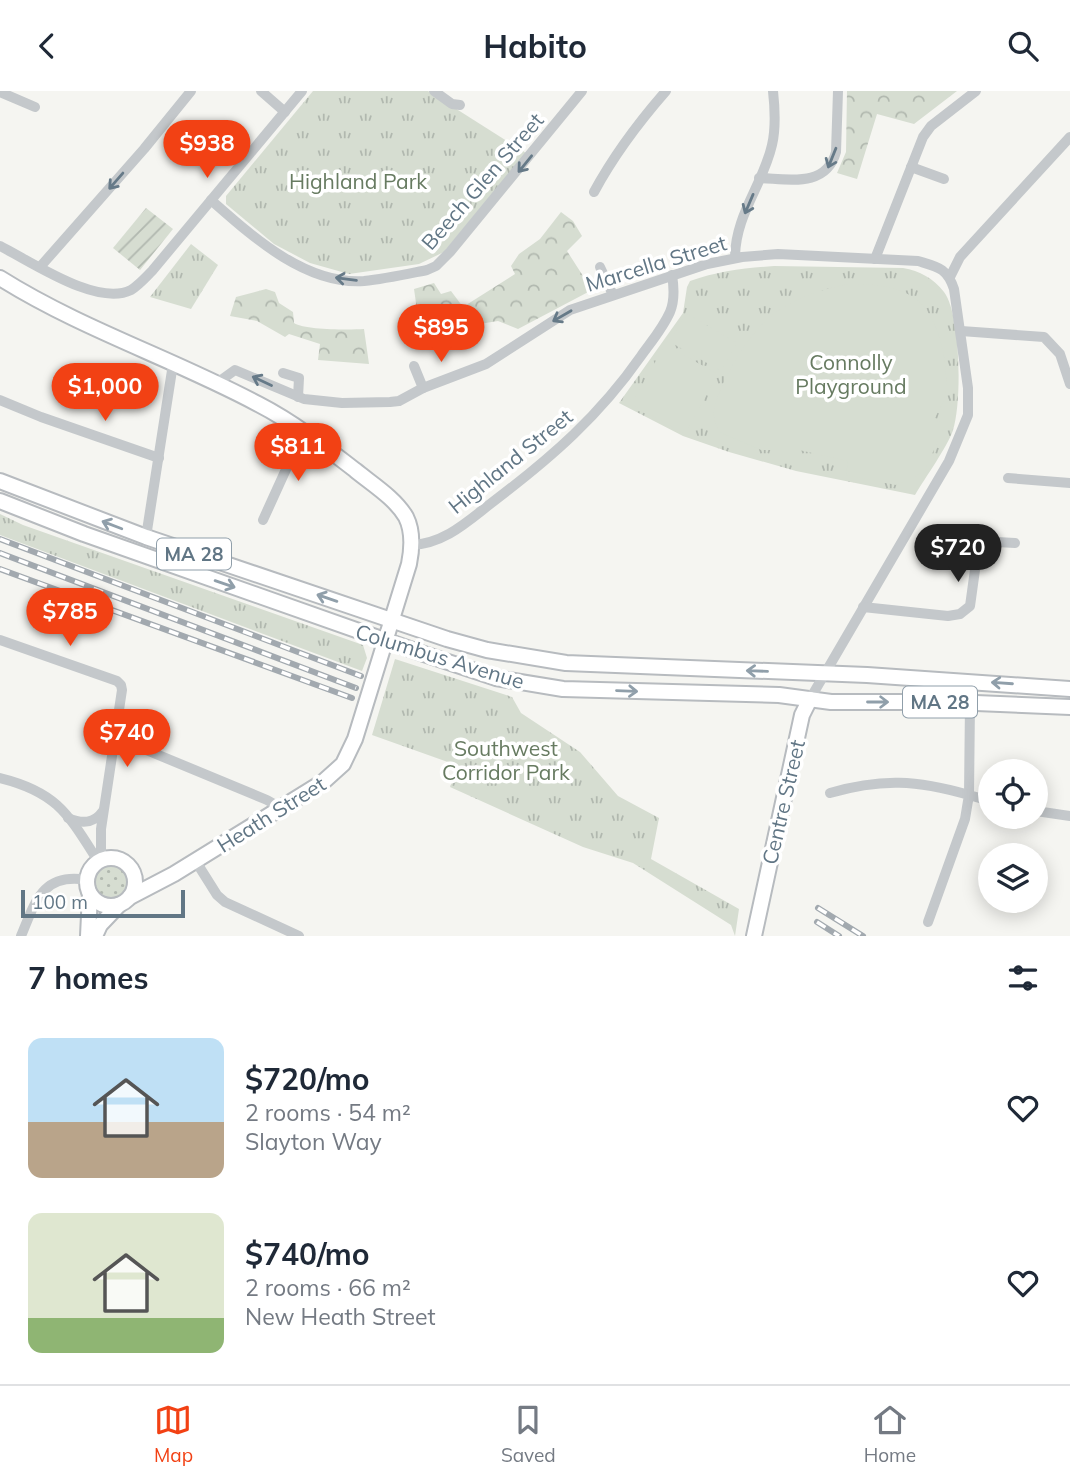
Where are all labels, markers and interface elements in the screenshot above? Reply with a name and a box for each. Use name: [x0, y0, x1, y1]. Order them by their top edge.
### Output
text: Habito: [483, 26, 587, 66]
icon: back: [28, 27, 66, 65]
icon: search: [1004, 27, 1042, 65]
street label: Beech Glen Street: [415, 107, 549, 255]
pin: $938: [166, 120, 248, 180]
text: $938: [179, 128, 235, 157]
one-way arrow: [825, 147, 838, 168]
one-way arrow: [517, 154, 532, 172]
park label: Highland Park: [289, 168, 427, 194]
one-way arrow: [108, 172, 124, 190]
one-way arrow: [741, 192, 754, 214]
street label: Marcella Street: [582, 229, 730, 297]
one-way arrow: [335, 272, 358, 285]
pin: $895: [400, 305, 482, 364]
one-way arrow: [552, 309, 572, 323]
text: $895: [413, 312, 469, 341]
park label: Connolly Playground: [795, 349, 907, 399]
pin: $1,000: [48, 363, 162, 423]
text: $1,000: [68, 371, 142, 400]
one-way arrow: [252, 374, 273, 387]
street label: Highland Street: [443, 403, 577, 519]
pin: $811: [257, 423, 339, 483]
text: $811: [270, 431, 326, 460]
one-way arrow: [101, 517, 123, 530]
pin: $720: [917, 525, 999, 584]
text: $720: [930, 532, 986, 561]
road number: MA 28: [157, 538, 231, 569]
one-way arrow: [214, 578, 236, 591]
pin: $785: [29, 589, 111, 648]
one-way arrow: [316, 591, 338, 604]
text: $785: [42, 596, 98, 625]
street label: Columbus Avenue: [353, 618, 527, 694]
one-way arrow: [746, 664, 769, 677]
one-way arrow: [991, 676, 1014, 689]
one-way arrow: [615, 685, 638, 698]
road number: MA 28: [903, 687, 977, 717]
one-way arrow: [866, 695, 889, 709]
pin: $740: [86, 709, 168, 769]
text: $740: [99, 717, 155, 746]
park label: Southwest Corridor Park: [442, 735, 570, 785]
street label: Centre Street: [756, 737, 810, 867]
map controls: [978, 759, 1048, 913]
button: locate: [978, 759, 1048, 829]
street label: Heath Street: [212, 770, 330, 858]
button: layers: [978, 843, 1048, 913]
scale bar: [21, 887, 186, 919]
text: 100 m: [32, 890, 88, 914]
text: 7 homes: [28, 959, 149, 997]
icon: filters: [1004, 959, 1042, 997]
text: $720/mo: [245, 1060, 369, 1098]
icon: home: [84, 1066, 168, 1150]
icon: heart: [1004, 1089, 1042, 1127]
text: 2 rooms · 54 m²: [245, 1098, 411, 1127]
text: Slayton Way: [245, 1127, 382, 1156]
text: $740/mo: [245, 1235, 369, 1273]
icon: home: [84, 1241, 168, 1325]
icon: heart: [1004, 1264, 1042, 1302]
text: 2 rooms · 66 m²: [245, 1273, 411, 1302]
text: New Heath Street: [245, 1302, 436, 1331]
tab: Map: [154, 1401, 193, 1467]
tab: Saved: [501, 1401, 556, 1467]
tab: Home: [864, 1401, 916, 1467]

